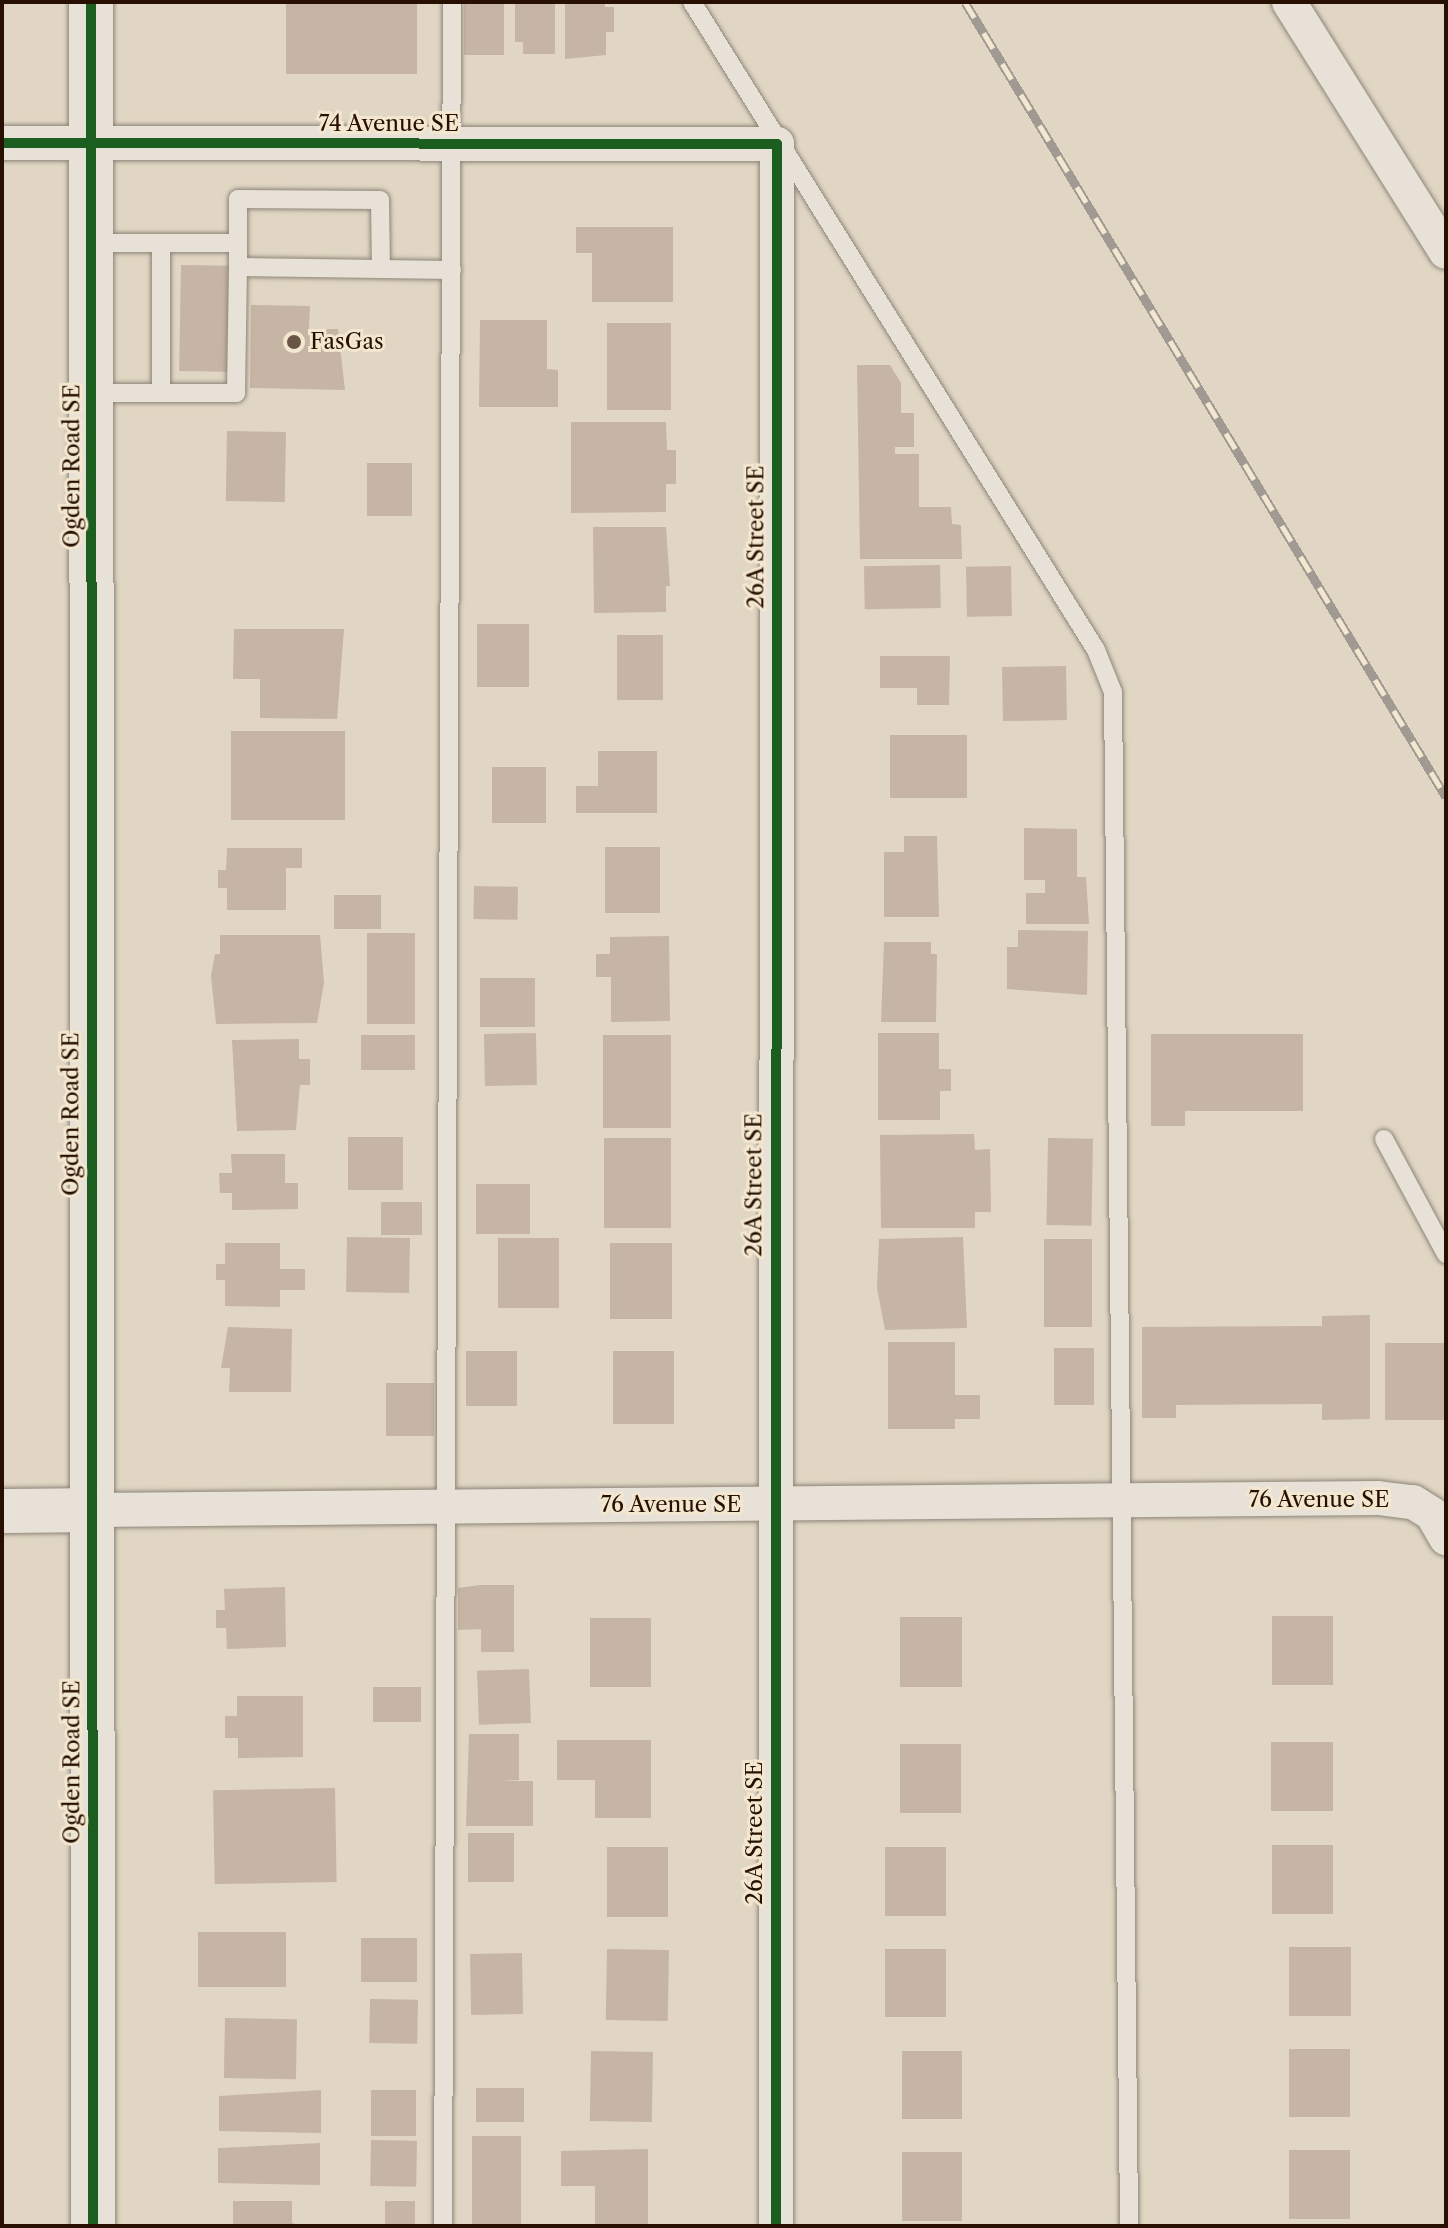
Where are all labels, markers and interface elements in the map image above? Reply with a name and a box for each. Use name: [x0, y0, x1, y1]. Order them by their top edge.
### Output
street label: 74 Avenue SE: [318, 111, 460, 137]
place label: FasGas: [310, 329, 384, 355]
marker: FasGas: [285, 333, 303, 351]
street label: Ogden Road SE: [59, 384, 85, 548]
street label: 26A Street SE: [743, 465, 769, 609]
street label: Ogden Road SE: [58, 1032, 84, 1196]
street label: 26A Street SE: [741, 1113, 767, 1257]
street label: 76 Avenue SE: [1248, 1487, 1390, 1513]
street label: 76 Avenue SE: [600, 1492, 742, 1518]
street label: Ogden Road SE: [59, 1680, 85, 1844]
street label: 26A Street SE: [742, 1761, 768, 1905]

